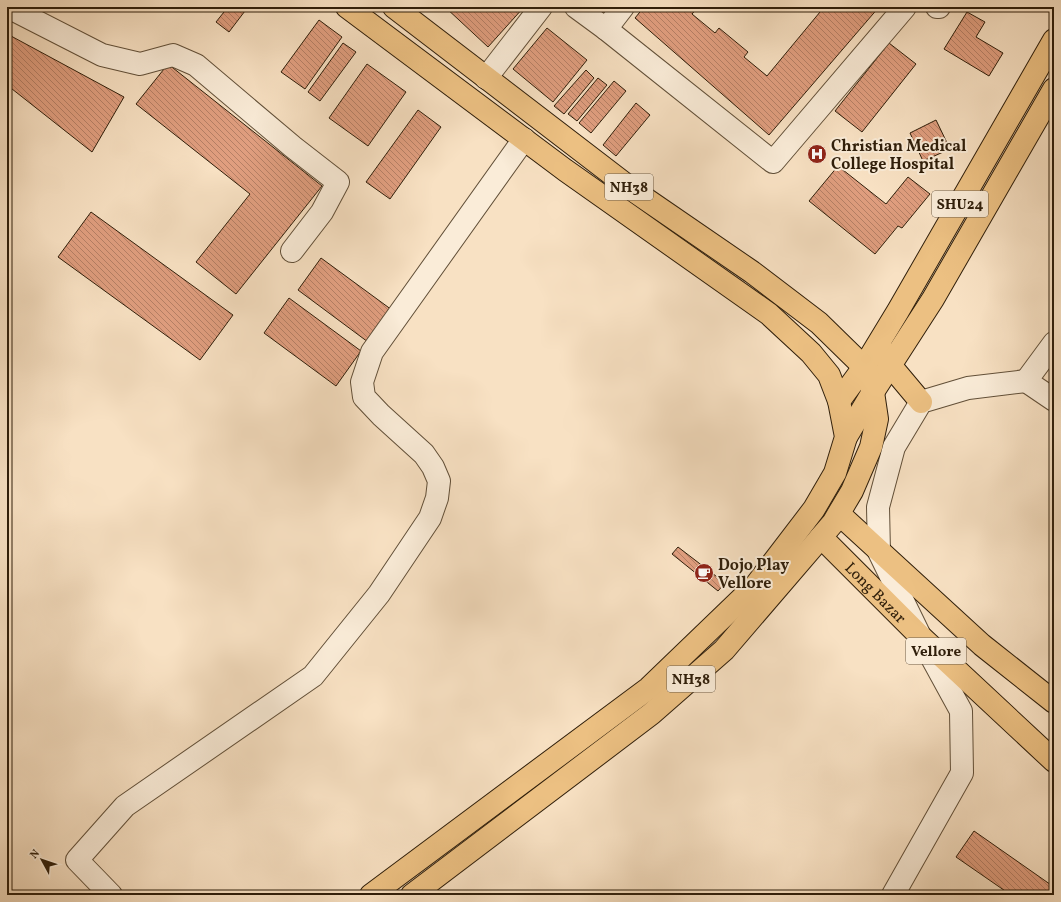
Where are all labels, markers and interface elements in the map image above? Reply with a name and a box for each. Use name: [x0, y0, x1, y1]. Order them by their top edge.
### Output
place label: Christian Medical College Hospital: [831, 136, 967, 176]
hospital icon: Christian Medical College Hospital: [806, 143, 828, 165]
road number: NH38: [605, 174, 653, 200]
road number: SHU24: [932, 191, 988, 217]
place label: Dojo Play Vellore: [718, 555, 789, 595]
street label: Long Bazar: [839, 558, 911, 630]
cafe icon: Dojo Play Vellore: [693, 562, 715, 584]
road number: Vellore: [906, 638, 966, 664]
road number: NH38: [667, 666, 715, 692]
north arrow: [22, 840, 62, 880]
text: N: [27, 847, 44, 862]

